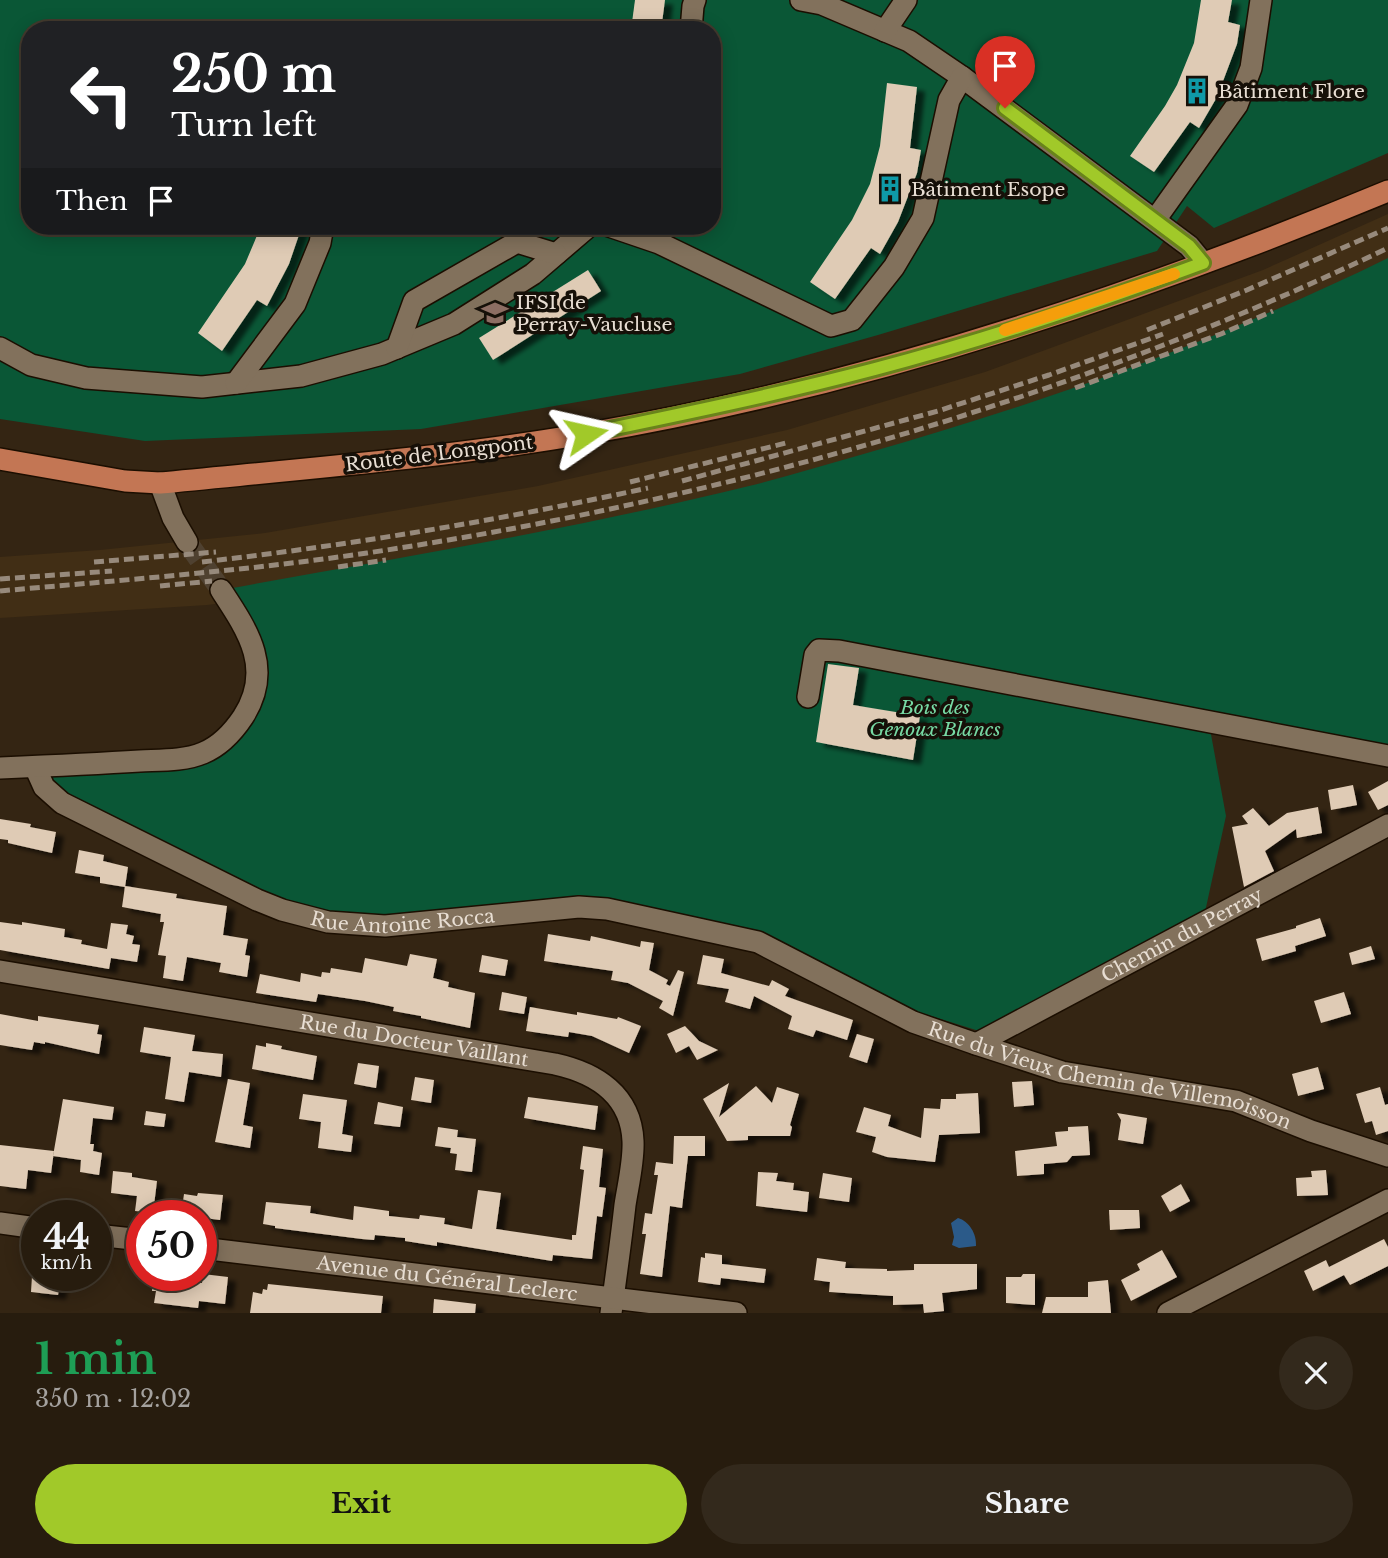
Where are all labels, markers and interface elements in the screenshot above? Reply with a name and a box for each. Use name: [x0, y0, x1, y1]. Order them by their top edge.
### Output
pin: [975, 36, 1035, 108]
text: 250 m: [171, 44, 336, 105]
icon: arrive: [986, 47, 1024, 85]
icon: left: [56, 49, 147, 140]
building icon: Bâtiment Flore: [1182, 76, 1212, 106]
place label: Bâtiment Flore: [1218, 80, 1365, 103]
text: Turn left: [171, 105, 317, 145]
building icon: Bâtiment Esope: [875, 174, 905, 204]
place label: Bâtiment Esope: [911, 178, 1065, 201]
icon: arrive: [142, 182, 180, 220]
text: Then: [56, 185, 128, 217]
place label: IFSI de Perray-Vaucluse: [516, 291, 672, 336]
school or university icon: IFSI de Perray-Vaucluse: [480, 298, 510, 328]
position arrow: [549, 397, 623, 471]
street label: Route de Longpont: [344, 430, 535, 476]
park label: Bois des Genoux Blancs: [869, 696, 1001, 741]
street label: Chemin du Perray: [1097, 883, 1267, 987]
street label: Rue Antoine Rocca: [308, 904, 496, 938]
street label: Rue du Docteur Vaillant: [298, 1010, 531, 1072]
street label: Rue du Vieux Chemin de Villemoisson: [925, 1017, 1295, 1134]
speed limit sign: 50: [126, 1200, 217, 1291]
text: 44: [43, 1215, 90, 1258]
street label: Avenue du Général Leclerc: [314, 1251, 579, 1306]
text: km/h: [41, 1252, 92, 1274]
text: 1 min: [35, 1333, 157, 1385]
button: close: [1279, 1336, 1353, 1410]
text: 350 m · 12:02: [35, 1385, 191, 1413]
button: Exit: [35, 1464, 687, 1544]
button: Share: [701, 1464, 1353, 1544]

